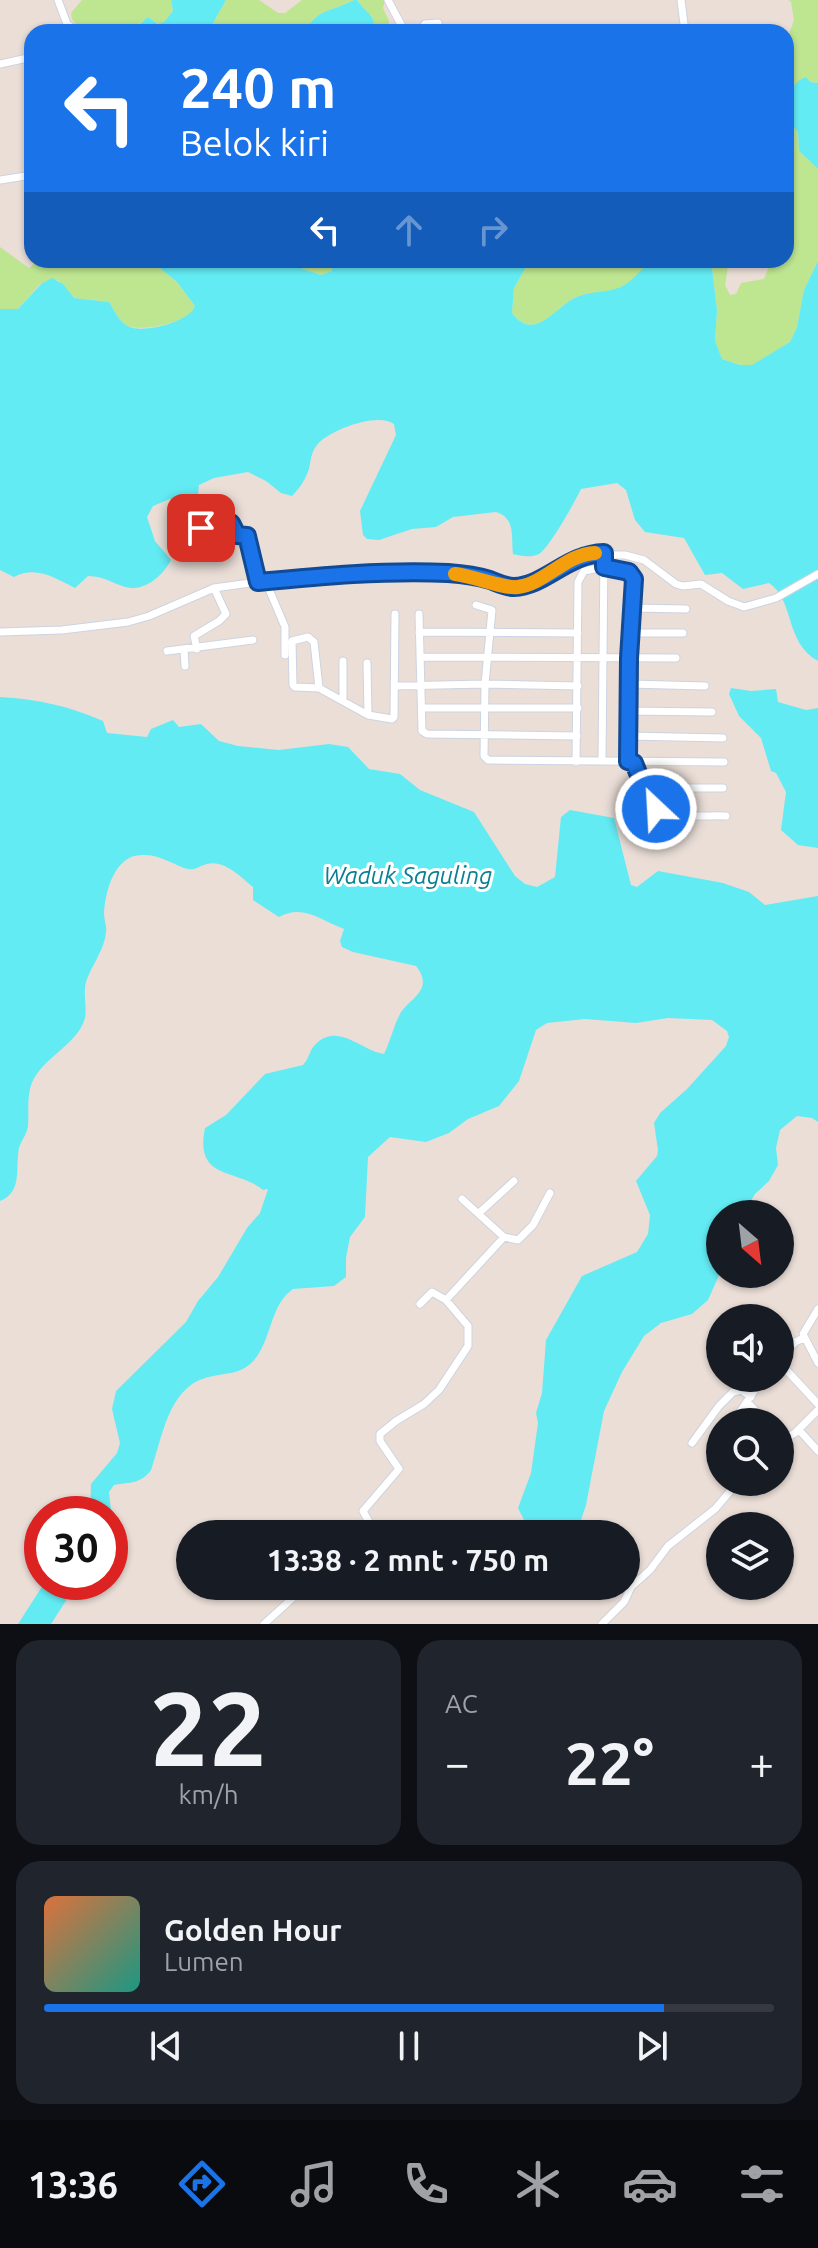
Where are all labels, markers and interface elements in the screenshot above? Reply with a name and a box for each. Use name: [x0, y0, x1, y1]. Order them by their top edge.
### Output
icon: left: [48, 56, 152, 160]
text: 240 m: [180, 56, 336, 119]
text: Belok kiri: [180, 122, 329, 163]
icon: left: [303, 208, 347, 252]
icon: ahead: [387, 208, 431, 252]
icon: right: [471, 208, 515, 252]
pin: [167, 494, 235, 562]
icon: arrive: [179, 506, 223, 550]
position arrow: [614, 767, 698, 851]
water label: Waduk Saguling: [324, 862, 492, 889]
north arrow: [706, 1200, 794, 1288]
map controls: [706, 1200, 794, 1600]
button: sound: [706, 1304, 794, 1392]
button: search: [706, 1408, 794, 1496]
speed limit sign: 30: [24, 1496, 128, 1600]
button: layers: [706, 1512, 794, 1600]
text: 13:38 · 2 mnt · 750 m: [267, 1543, 549, 1577]
text: 22: [150, 1669, 267, 1786]
text: AC: [445, 1689, 478, 1718]
text: 22°: [565, 1729, 654, 1796]
text: −: [445, 1738, 470, 1787]
text: +: [749, 1738, 774, 1787]
text: km/h: [178, 1780, 239, 1809]
text: Golden Hour: [164, 1913, 342, 1947]
text: Lumen: [164, 1947, 244, 1976]
icon: previous: [144, 2024, 188, 2068]
icon: pause: [387, 2024, 431, 2068]
icon: next: [630, 2024, 674, 2068]
icon: directions: [174, 2156, 230, 2212]
icon: music: [286, 2156, 342, 2212]
icon: phone: [398, 2156, 454, 2212]
icon: climate: [510, 2156, 566, 2212]
icon: car: [622, 2156, 678, 2212]
icon: filters: [734, 2156, 790, 2212]
text: 13:36: [28, 2164, 118, 2205]

